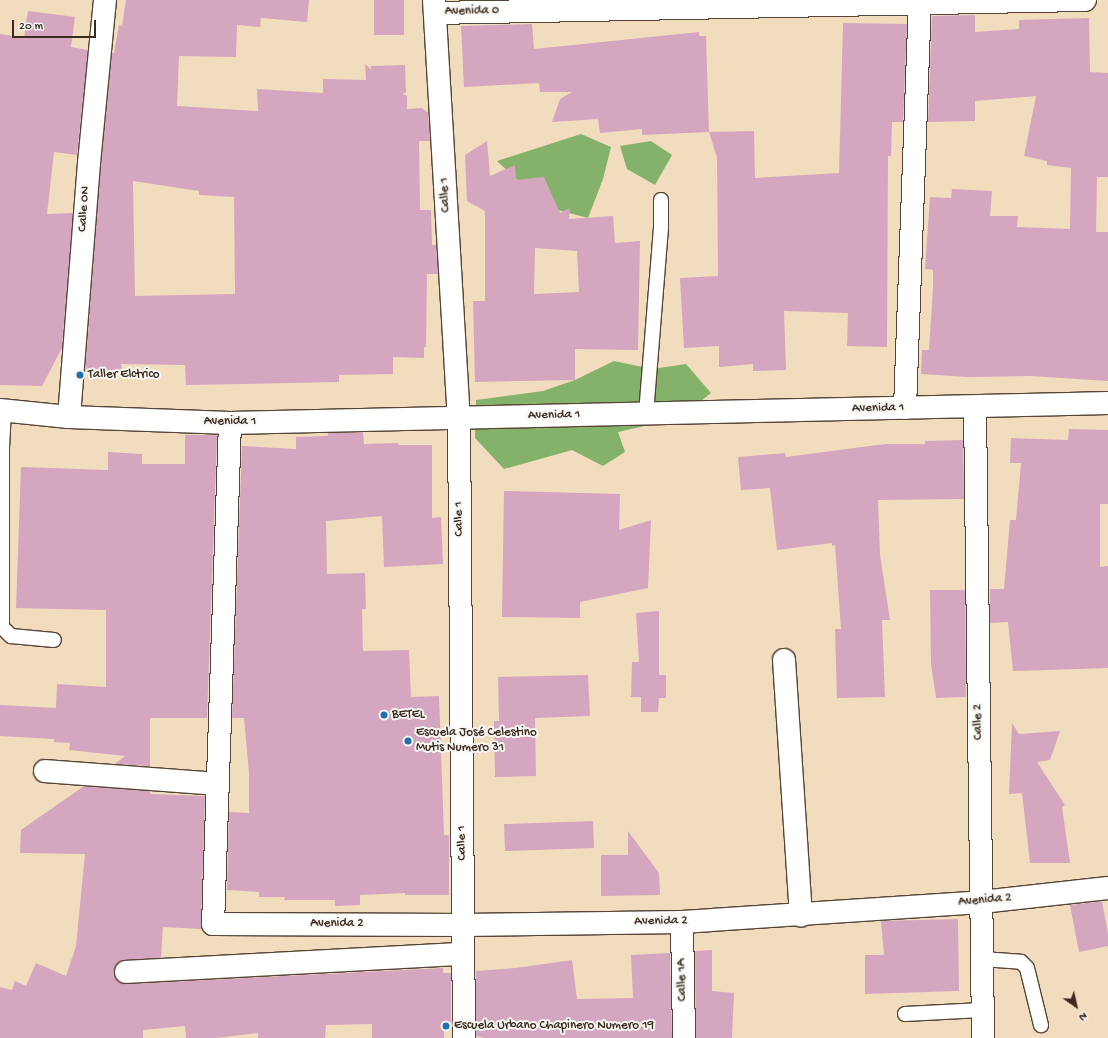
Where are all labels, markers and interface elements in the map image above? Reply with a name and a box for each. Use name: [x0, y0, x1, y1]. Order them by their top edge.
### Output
street label: Avenida 0: [445, 4, 499, 20]
scale bar: [14, 12, 98, 38]
text: 20 m: [19, 20, 43, 34]
street label: Calle 1: [437, 177, 455, 213]
street label: Calle 0N: [76, 186, 94, 232]
place label: Taller Elctrico: [88, 367, 160, 383]
marker: Taller Elctrico: [75, 370, 85, 380]
street label: Avenida 1: [852, 401, 904, 417]
street label: Avenida 1: [528, 408, 580, 424]
street label: Avenida 1: [204, 414, 256, 430]
street label: Calle 1: [452, 501, 468, 537]
street label: Calle 2: [971, 704, 987, 740]
place label: BETEL: [392, 707, 425, 723]
marker: BETEL: [379, 710, 389, 720]
place label: Escuela José Celestino Mutis Numero 31: [416, 726, 537, 757]
marker: Escuela José Celestino Mutis Numero 31: [403, 736, 413, 746]
street label: Calle 1: [455, 825, 471, 861]
street label: Avenida 2: [958, 891, 1012, 911]
street label: Avenida 2: [634, 914, 688, 930]
street label: Avenida 2: [310, 916, 364, 932]
street label: Calle 1A: [675, 959, 691, 1001]
north arrow: [1056, 986, 1096, 1026]
text: N: [1076, 1009, 1089, 1023]
place label: Escuela Urbano Chapinero Numero 19: [454, 1018, 654, 1034]
marker: Escuela Urbano Chapinero Numero 19: [441, 1021, 451, 1031]

